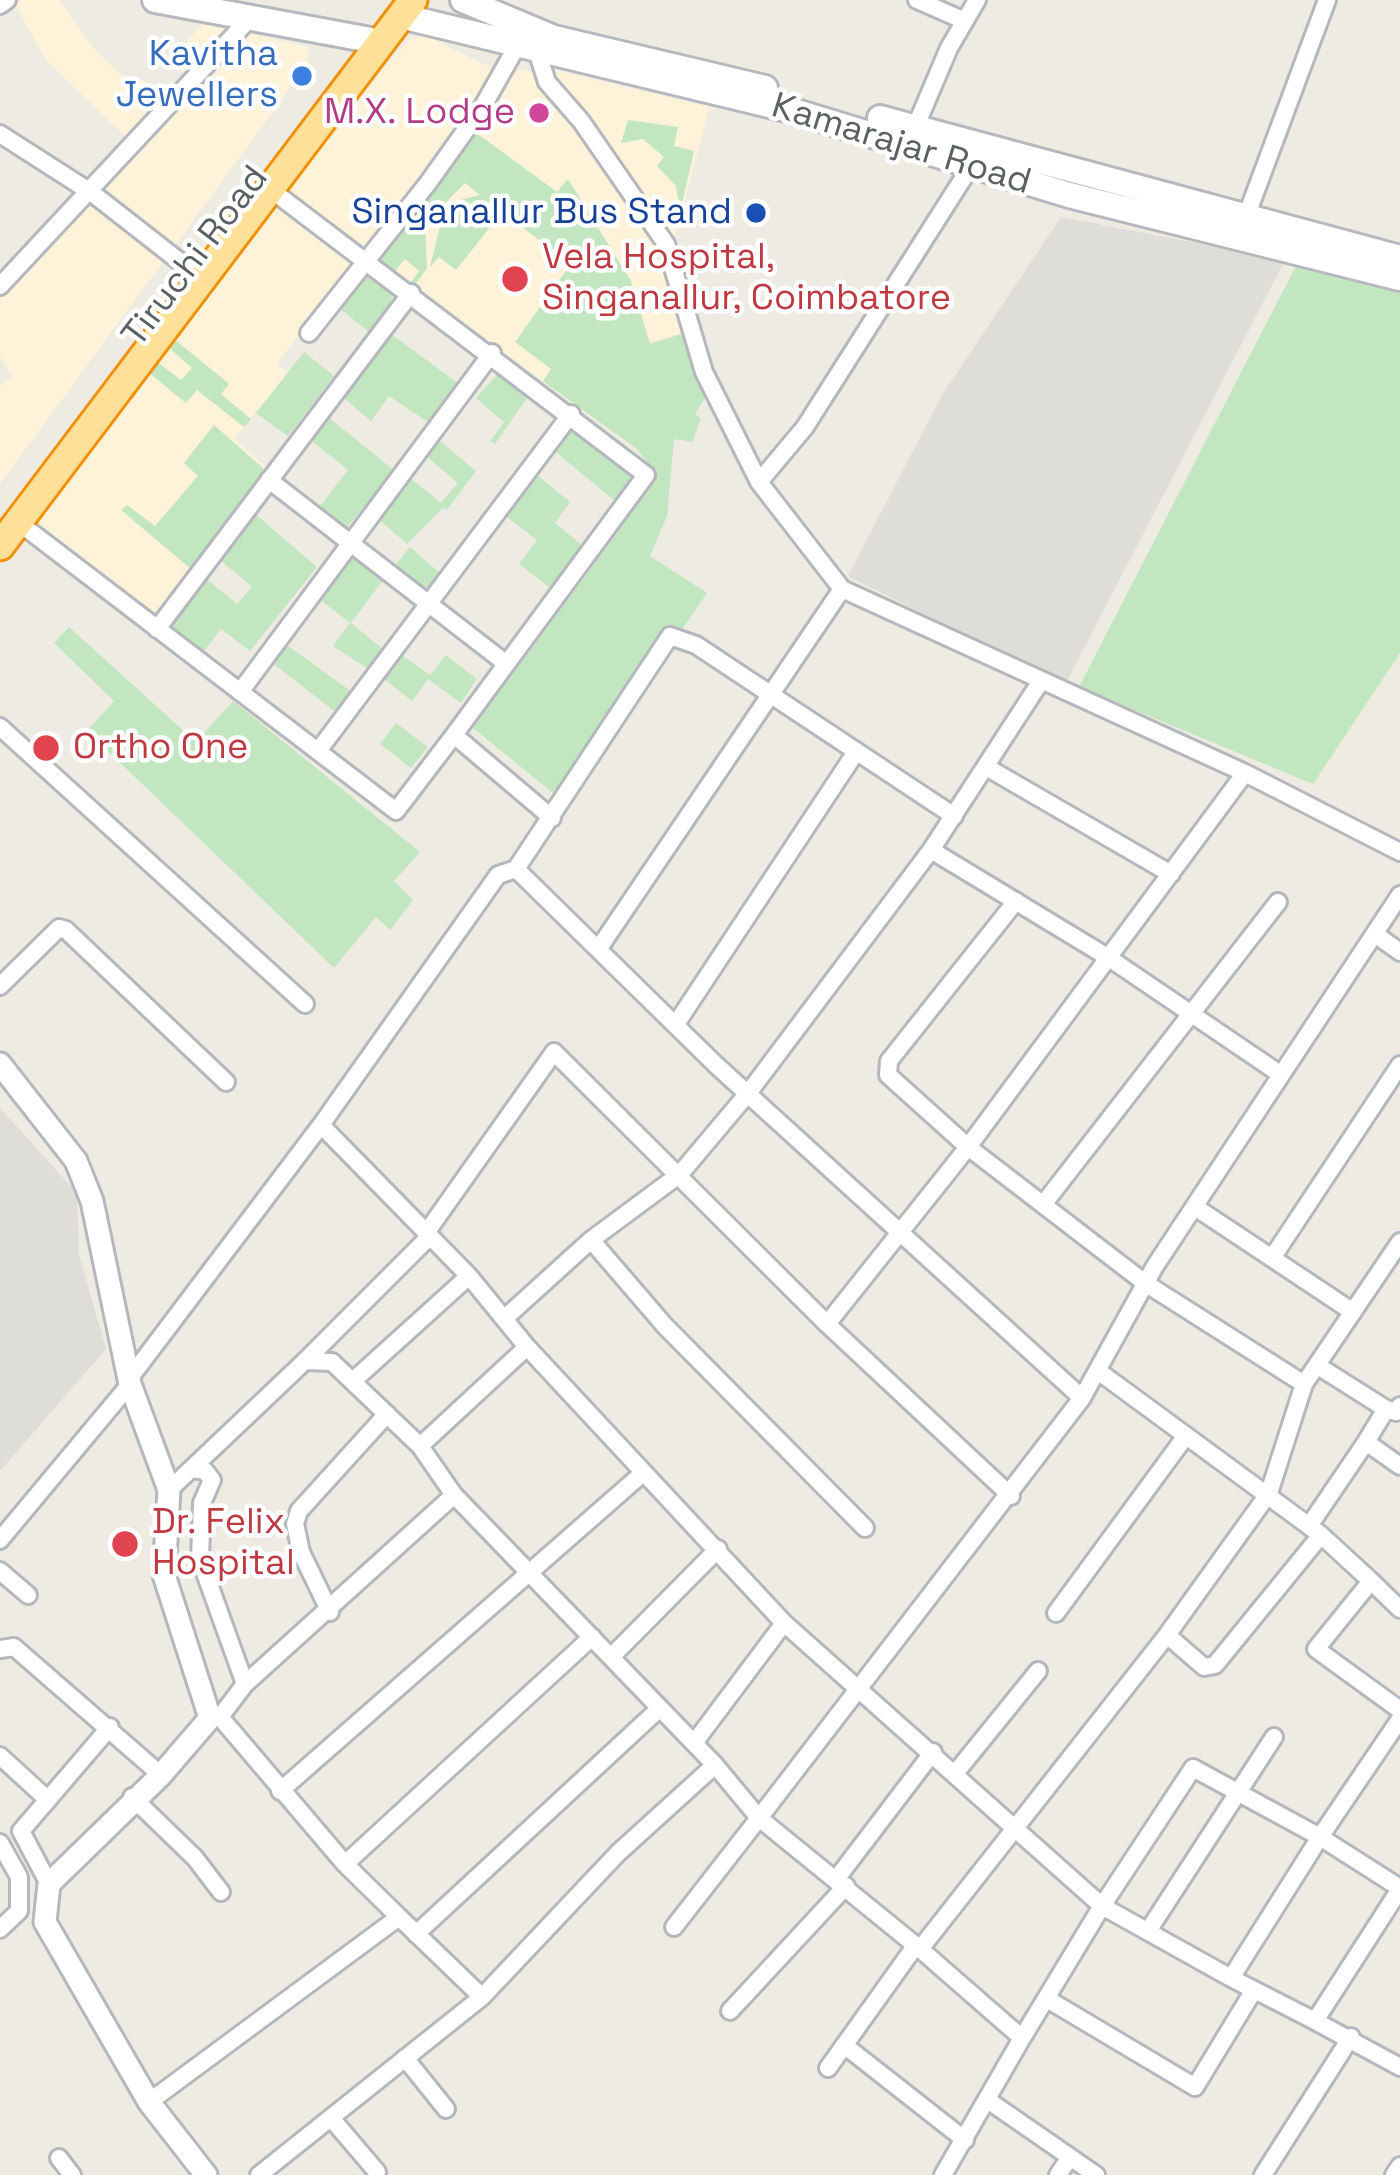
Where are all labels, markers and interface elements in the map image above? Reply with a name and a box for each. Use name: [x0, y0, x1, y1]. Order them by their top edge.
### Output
place label: Kavitha Jewellers: [116, 33, 278, 118]
marker: Kavitha Jewellers: [289, 63, 315, 89]
street label: Kamarajar Road: [766, 85, 1036, 205]
place label: M.X. Lodge: [324, 91, 515, 135]
marker: M.X. Lodge: [526, 100, 552, 126]
street label: Tiruchi Road: [114, 158, 278, 356]
place label: Singanallur Bus Stand: [351, 191, 732, 235]
marker: Singanallur Bus Stand: [743, 200, 769, 226]
place label: Vela Hospital, Singanallur, Coimbatore: [542, 236, 951, 321]
marker: Vela Hospital, Singanallur, Coimbatore: [499, 263, 531, 295]
place label: Ortho One: [73, 726, 248, 770]
marker: Ortho One: [30, 732, 62, 764]
place label: Dr. Felix Hospital: [152, 1501, 295, 1586]
marker: Dr. Felix Hospital: [109, 1528, 141, 1560]

